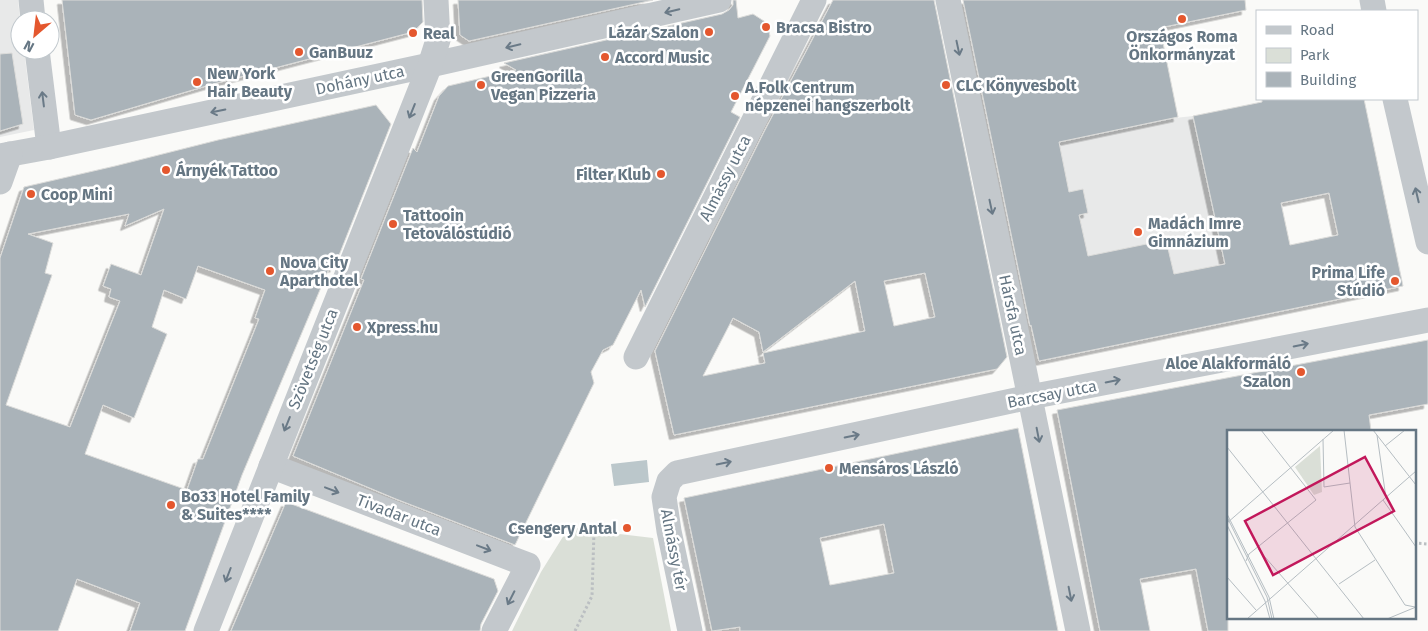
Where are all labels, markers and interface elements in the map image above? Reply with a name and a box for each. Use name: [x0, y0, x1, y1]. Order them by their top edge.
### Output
one-way arrow: [664, 7, 680, 16]
north arrow: [10, 10, 60, 60]
legend: [1256, 10, 1418, 100]
marker: Országos Roma Önkormányzat: [1176, 13, 1188, 25]
place label: Bracsa Bistro: [776, 18, 872, 37]
marker: Bracsa Bistro: [760, 21, 772, 33]
text: Road: [1300, 21, 1335, 39]
place label: Lázár Szalon: [608, 23, 699, 42]
place label: Real: [423, 24, 455, 43]
marker: Lázár Szalon: [703, 26, 715, 38]
marker: Real: [407, 27, 419, 39]
place label: Országos Roma Önkormányzat: [1126, 27, 1238, 64]
text: N: [21, 36, 37, 56]
one-way arrow: [954, 39, 963, 55]
one-way arrow: [506, 42, 522, 52]
place label: GanBuuz: [309, 43, 373, 62]
marker: GanBuuz: [293, 46, 305, 58]
text: Park: [1300, 46, 1330, 64]
place label: Accord Music: [614, 48, 710, 67]
marker: Accord Music: [599, 51, 611, 63]
street label: Dohány utca: [314, 61, 406, 99]
place label: New York Hair Beauty: [207, 64, 293, 101]
place label: GreenGorilla Vegan Pizzeria: [490, 67, 596, 104]
text: Building: [1300, 71, 1356, 89]
marker: New York Hair Beauty: [191, 76, 203, 88]
place label: CLC Könyvesbolt: [956, 76, 1078, 95]
place label: A.Folk Centrum népzenei hangszerbolt: [744, 78, 912, 115]
marker: GreenGorilla Vegan Pizzeria: [475, 79, 487, 91]
marker: CLC Könyvesbolt: [940, 79, 952, 91]
marker: A.Folk Centrum népzenei hangszerbolt: [729, 90, 741, 102]
one-way arrow: [38, 91, 48, 107]
one-way arrow: [407, 102, 416, 118]
one-way arrow: [210, 107, 226, 116]
street label: Almássy utca: [695, 132, 755, 224]
place label: Árnyék Tattoo: [175, 160, 278, 180]
marker: Árnyék Tattoo: [160, 164, 172, 176]
place label: Filter Klub: [576, 165, 651, 184]
marker: Filter Klub: [655, 168, 667, 180]
place label: Coop Mini: [41, 185, 113, 204]
one-way arrow: [1412, 187, 1421, 203]
marker: Coop Mini: [25, 188, 37, 200]
one-way arrow: [987, 198, 996, 214]
place label: Tattooin Tetoválóstúdió: [403, 206, 512, 243]
place label: Madách Imre Gimnázium: [1148, 214, 1242, 251]
marker: Tattooin Tetoválóstúdió: [387, 218, 399, 230]
marker: Madách Imre Gimnázium: [1132, 226, 1144, 238]
place label: Nova City Aparthotel: [279, 253, 358, 290]
place label: Prima Life Stúdió: [1312, 263, 1385, 300]
marker: Nova City Aparthotel: [264, 265, 276, 277]
street label: Hársfa utca: [995, 273, 1031, 357]
marker: Prima Life Stúdió: [1389, 275, 1401, 287]
street label: Szövetség utca: [284, 306, 342, 412]
place label: Xpress.hu: [366, 318, 438, 337]
marker: Xpress.hu: [351, 321, 363, 333]
one-way arrow: [1293, 339, 1309, 349]
place label: Aloe Alakformáló Szalon: [1165, 354, 1291, 391]
marker: Aloe Alakformáló Szalon: [1295, 366, 1307, 378]
street label: Barcsay utca: [1006, 376, 1098, 412]
one-way arrow: [1104, 376, 1120, 386]
one-way arrow: [282, 416, 291, 431]
one-way arrow: [1034, 426, 1043, 442]
inset map: [1227, 430, 1416, 618]
one-way arrow: [843, 431, 859, 440]
one-way arrow: [716, 458, 732, 467]
place label: Mensáros László: [839, 459, 959, 478]
marker: Mensáros László: [823, 462, 835, 474]
one-way arrow: [325, 486, 340, 495]
place label: Bo33 Hotel Family & Suites****: [181, 487, 311, 524]
street label: Tivadar utca: [354, 490, 444, 540]
marker: Bo33 Hotel Family & Suites****: [165, 499, 177, 511]
street label: Almássy tér: [657, 507, 691, 593]
place label: Csengery Antal: [508, 519, 617, 538]
marker: Csengery Antal: [621, 522, 633, 534]
one-way arrow: [476, 544, 491, 553]
one-way arrow: [223, 567, 232, 583]
one-way arrow: [1066, 585, 1075, 601]
one-way arrow: [506, 590, 515, 605]

